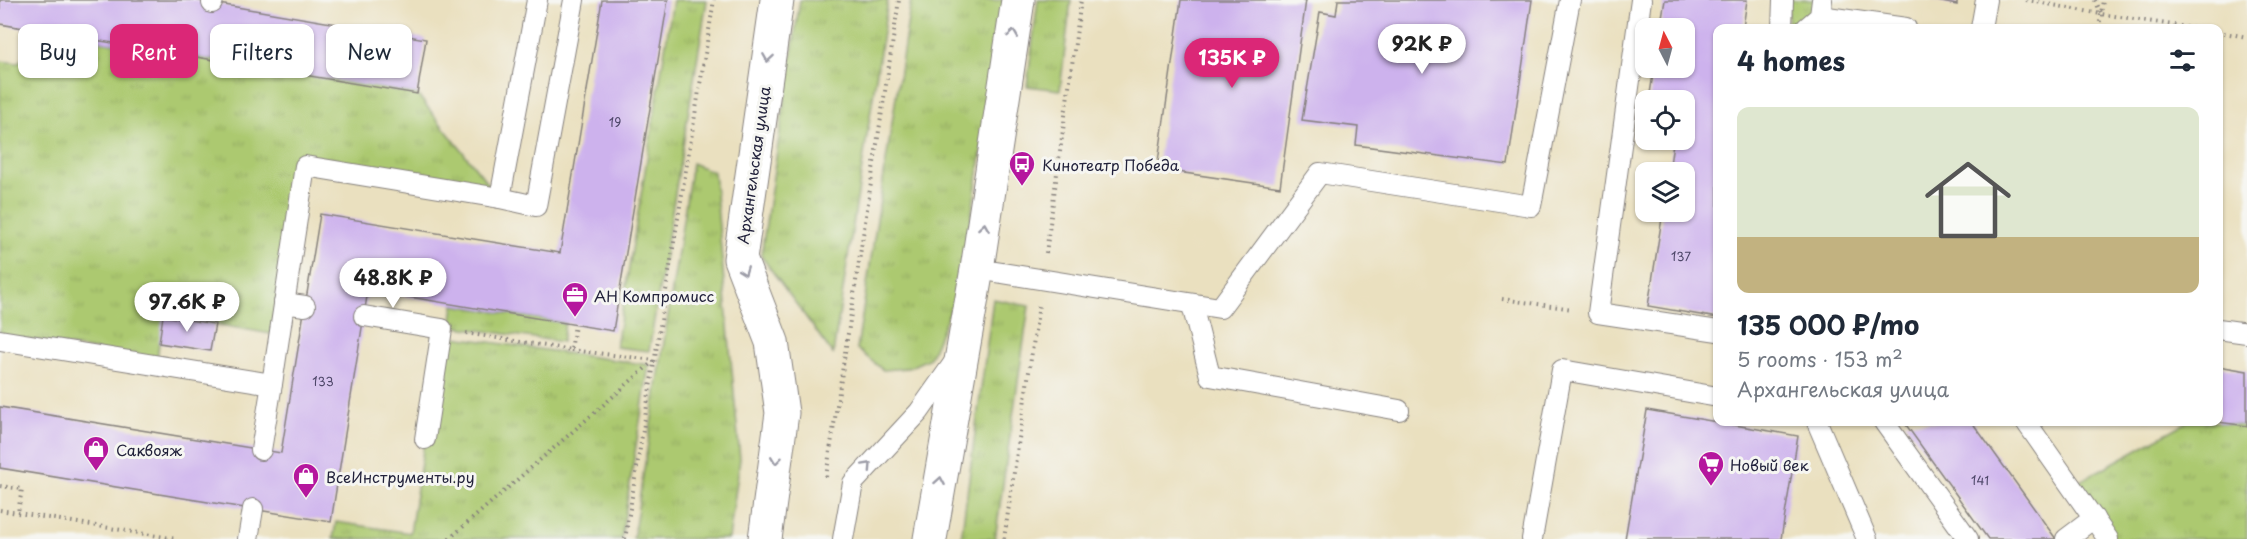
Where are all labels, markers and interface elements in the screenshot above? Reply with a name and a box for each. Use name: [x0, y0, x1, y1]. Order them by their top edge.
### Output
north arrow: [1635, 18, 1695, 78]
map controls: [1635, 18, 1695, 222]
chip: Buy: [18, 24, 98, 78]
chip: Rent: [110, 24, 198, 78]
chip: Filters: [210, 24, 314, 78]
chip: New: [326, 24, 412, 78]
pin: 92K ₽: [1380, 24, 1464, 75]
text: 92K ₽: [1392, 28, 1452, 58]
one-way arrow: [1006, 30, 1018, 39]
pin: 135K ₽: [1183, 38, 1281, 89]
text: 4 homes: [1737, 41, 1845, 80]
text: 135K ₽: [1198, 42, 1266, 72]
icon: filters: [2166, 44, 2199, 77]
one-way arrow: [763, 53, 775, 62]
street label: Архангельская улица: [731, 84, 776, 245]
button: locate: [1635, 90, 1695, 150]
house number: 19: [609, 113, 621, 131]
icon: home: [1914, 146, 2022, 254]
bus stop icon: Кинотеатр Победа: [1007, 149, 1037, 187]
place label: Кинотеатр Победа: [1042, 153, 1180, 176]
button: layers: [1635, 162, 1695, 222]
one-way arrow: [977, 223, 989, 232]
house number: 137: [1671, 247, 1691, 265]
pin: 48.8K ₽: [338, 258, 448, 309]
text: 48.8K ₽: [353, 262, 433, 292]
one-way arrow: [737, 265, 749, 276]
office icon: АН Компромисс: [560, 280, 590, 318]
pin: 97.6K ₽: [132, 282, 242, 333]
place label: АН Компромисс: [594, 284, 715, 307]
text: 97.6K ₽: [148, 286, 226, 316]
text: 135 000 ₽/mo: [1737, 305, 1919, 344]
text: 5 rooms · 153 m²: [1737, 344, 1903, 374]
house number: 133: [312, 372, 334, 390]
text: Архангельская улица: [1737, 374, 1949, 404]
shop icon: Саквояж: [81, 434, 111, 472]
place label: Саквояж: [116, 438, 183, 461]
supermarket icon: Новый век: [1696, 449, 1726, 487]
place label: Новый век: [1730, 453, 1809, 476]
one-way arrow: [770, 455, 782, 464]
shop icon: ВсеИнструменты.ру: [291, 461, 321, 499]
one-way arrow: [861, 463, 872, 474]
place label: ВсеИнструменты.ру: [326, 465, 475, 488]
house number: 141: [1971, 471, 1989, 489]
one-way arrow: [933, 477, 946, 487]

